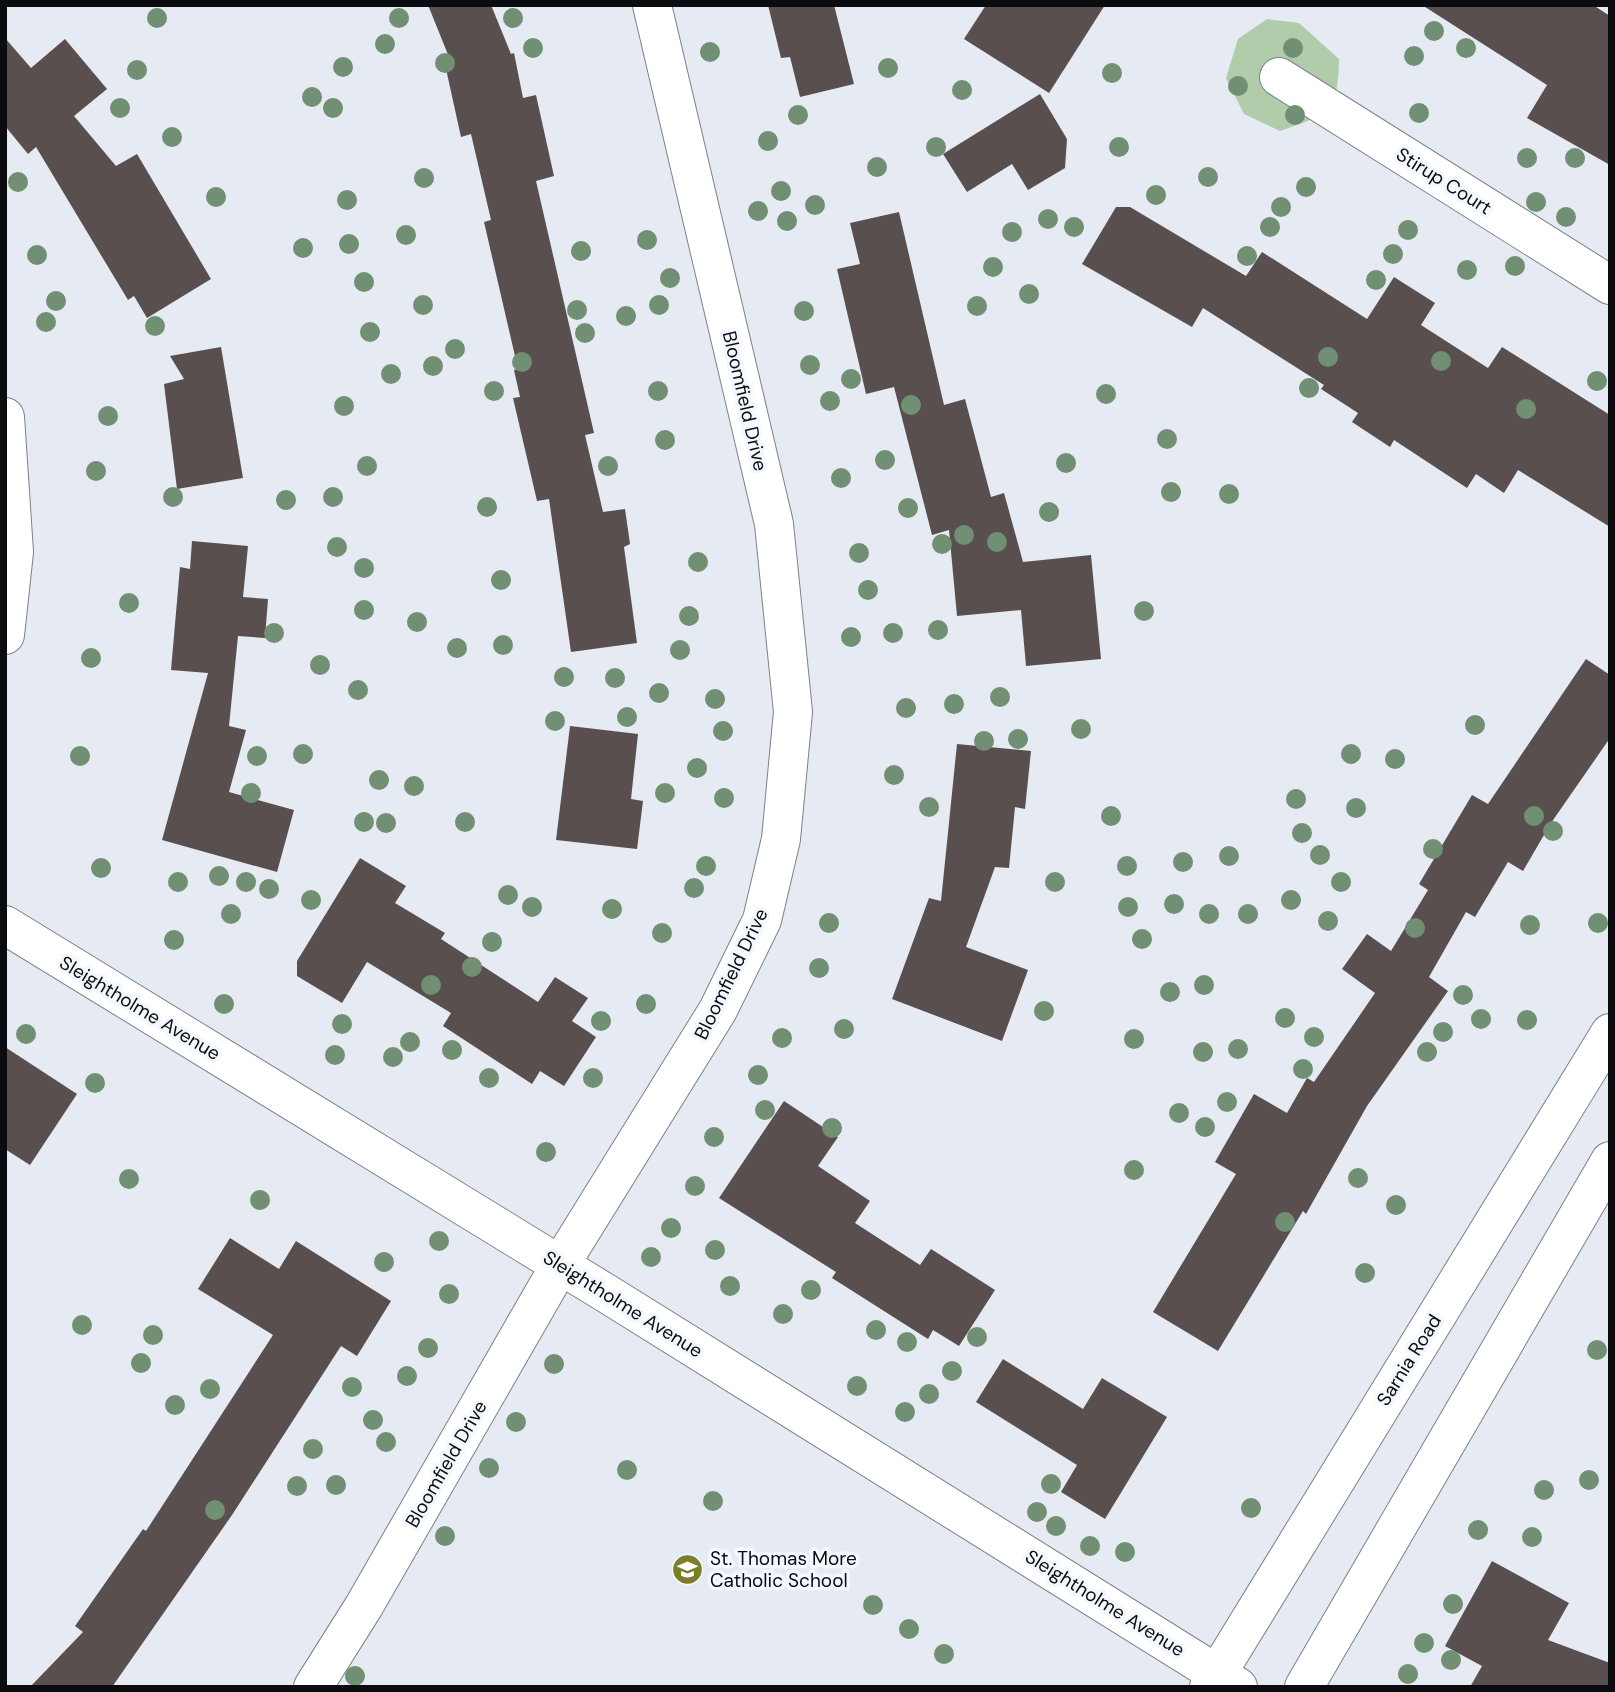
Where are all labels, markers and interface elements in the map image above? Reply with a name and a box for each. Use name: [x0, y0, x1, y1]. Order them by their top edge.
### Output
street label: Stirup Court: [1392, 142, 1496, 220]
street label: Bloomfield Drive: [717, 329, 773, 473]
street label: Bloomfield Drive: [688, 904, 774, 1044]
street label: Sleightholme Avenue: [55, 950, 225, 1066]
street label: Sleightholme Avenue: [539, 1245, 707, 1363]
street label: Sarnia Road: [1371, 1309, 1447, 1411]
street label: Bloomfield Drive: [399, 1396, 493, 1532]
street label: Sleightholme Avenue: [1021, 1544, 1189, 1662]
place label: St. Thomas More Catholic School: [710, 1546, 857, 1593]
school or university icon: St. Thomas More Catholic School: [670, 1552, 704, 1586]

